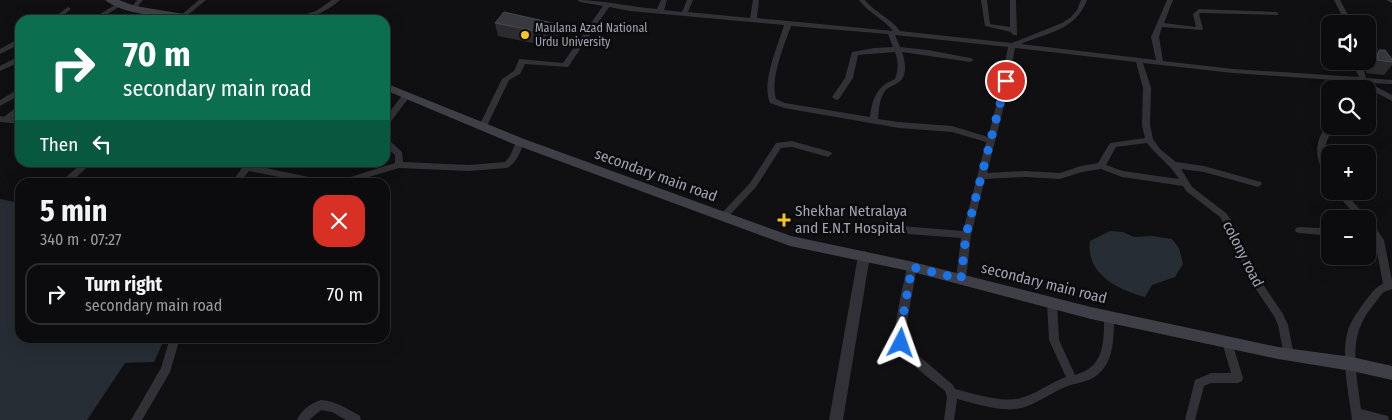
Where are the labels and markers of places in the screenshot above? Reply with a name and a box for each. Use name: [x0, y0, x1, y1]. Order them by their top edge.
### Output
place label: Maulana Azad National Urdu University: [535, 21, 647, 49]
marker: Maulana Azad National Urdu University: [519, 29, 531, 41]
pin: [985, 60, 1027, 102]
place label: Shekhar Netralaya and E.N.T Hospital: [795, 202, 907, 237]
marker: Shekhar Netralaya and E.N.T Hospital: [777, 213, 791, 227]

